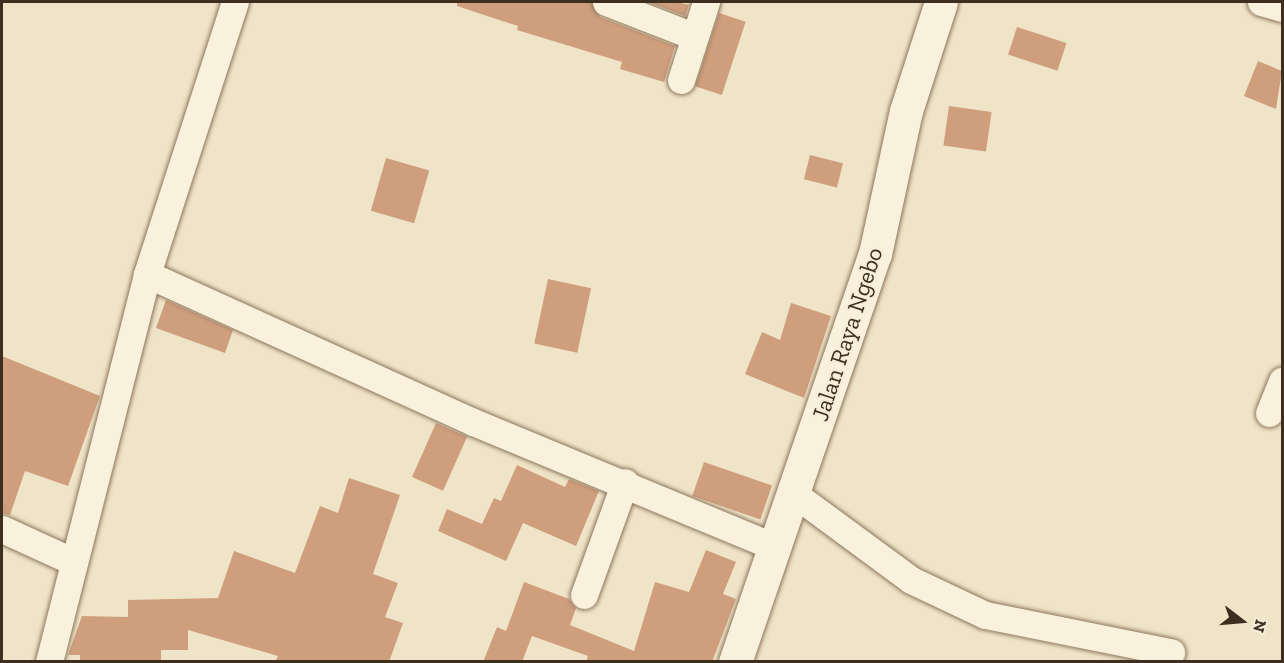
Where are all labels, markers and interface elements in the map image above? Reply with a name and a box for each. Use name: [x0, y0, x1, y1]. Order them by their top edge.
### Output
street label: Jalan Raya Ngebo: [805, 243, 889, 425]
north arrow: [1212, 591, 1272, 651]
text: N: [1249, 618, 1271, 635]

